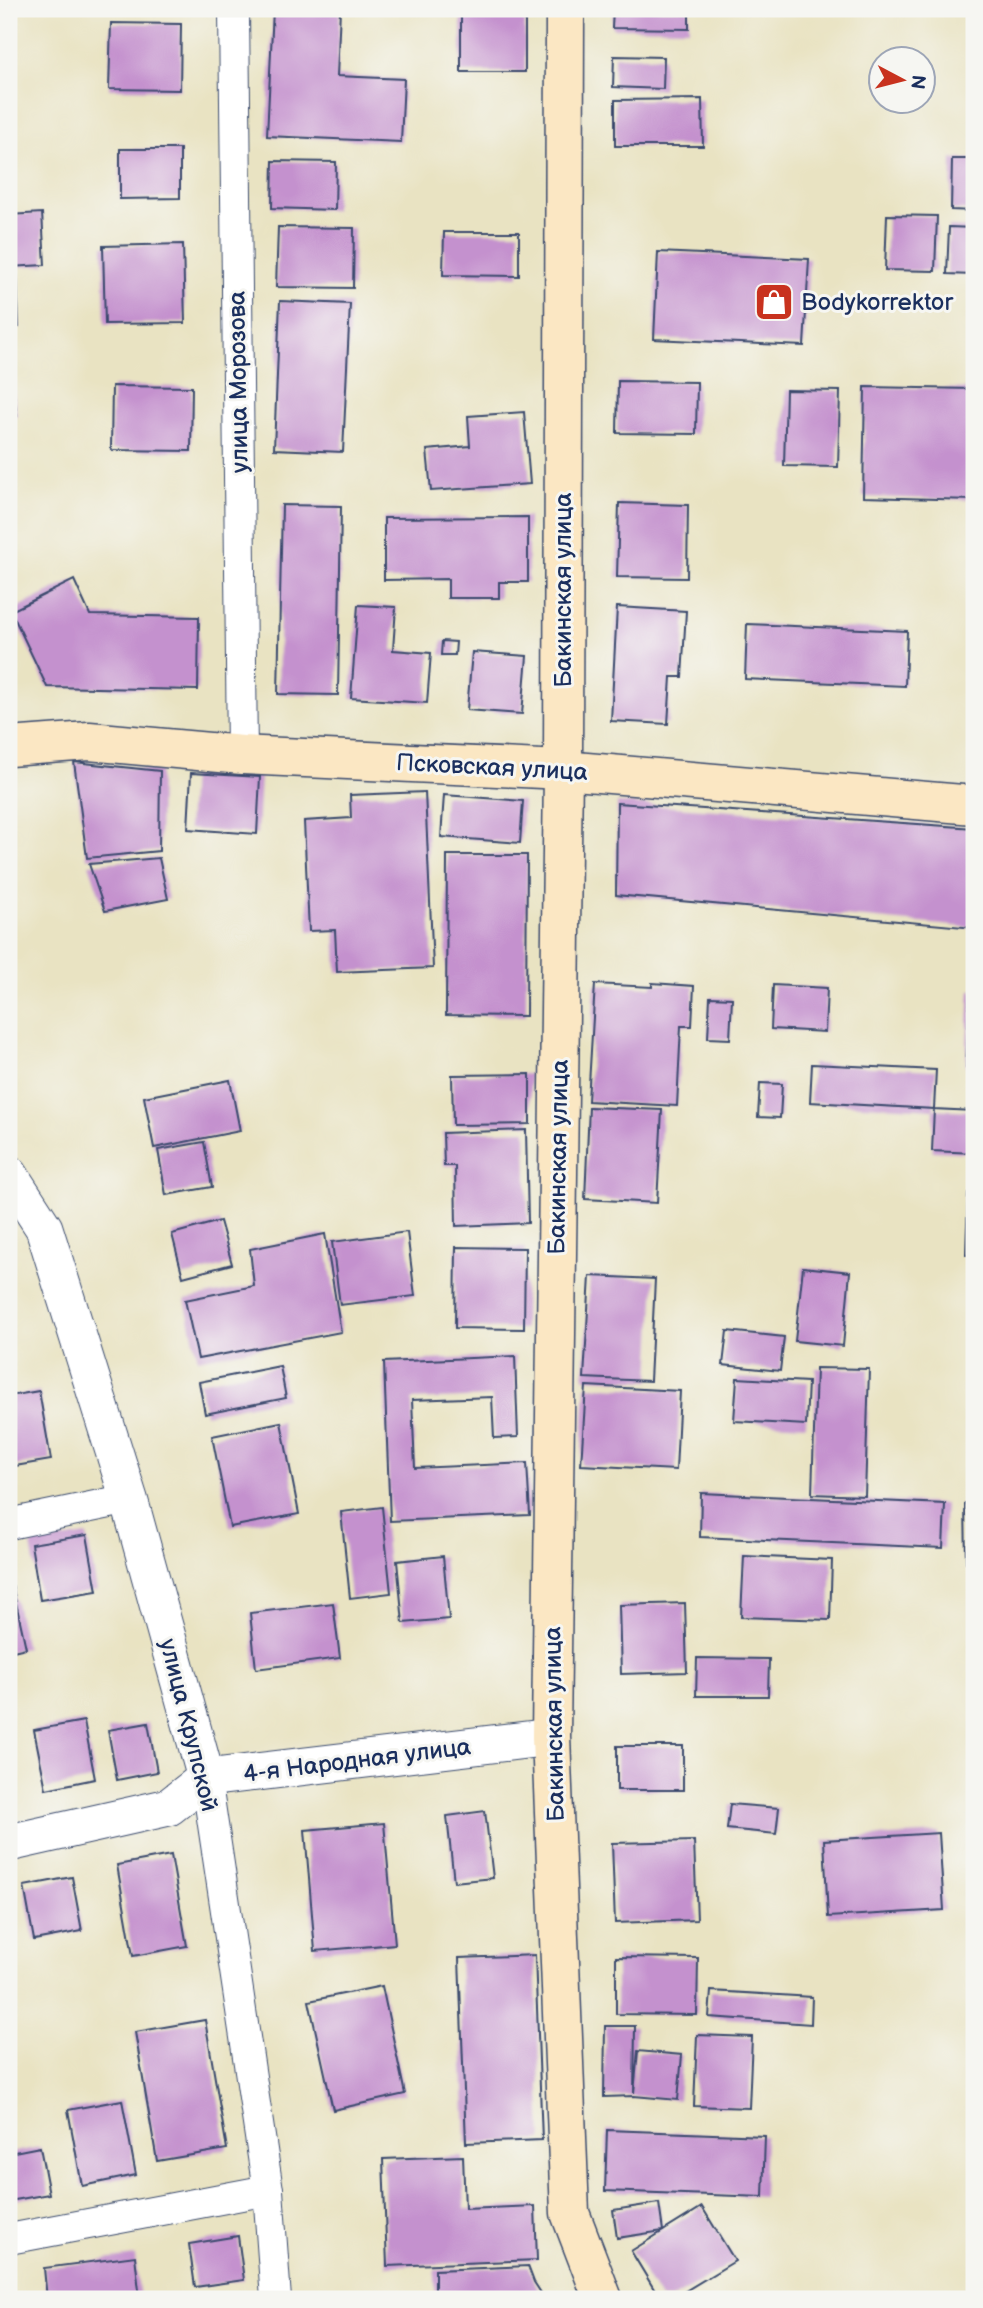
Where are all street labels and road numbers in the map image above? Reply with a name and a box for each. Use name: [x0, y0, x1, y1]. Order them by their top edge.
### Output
street label: улица Морозова: [222, 291, 255, 473]
street label: Бакинская улица: [549, 492, 578, 688]
street label: Псковская улица: [395, 748, 588, 787]
street label: Бакинская улица: [542, 1059, 575, 1255]
street label: Бакинская улица: [538, 1626, 571, 1822]
street label: улица Крупской: [153, 1636, 224, 1815]
street label: 4-я Народная улица: [242, 1732, 473, 1789]

